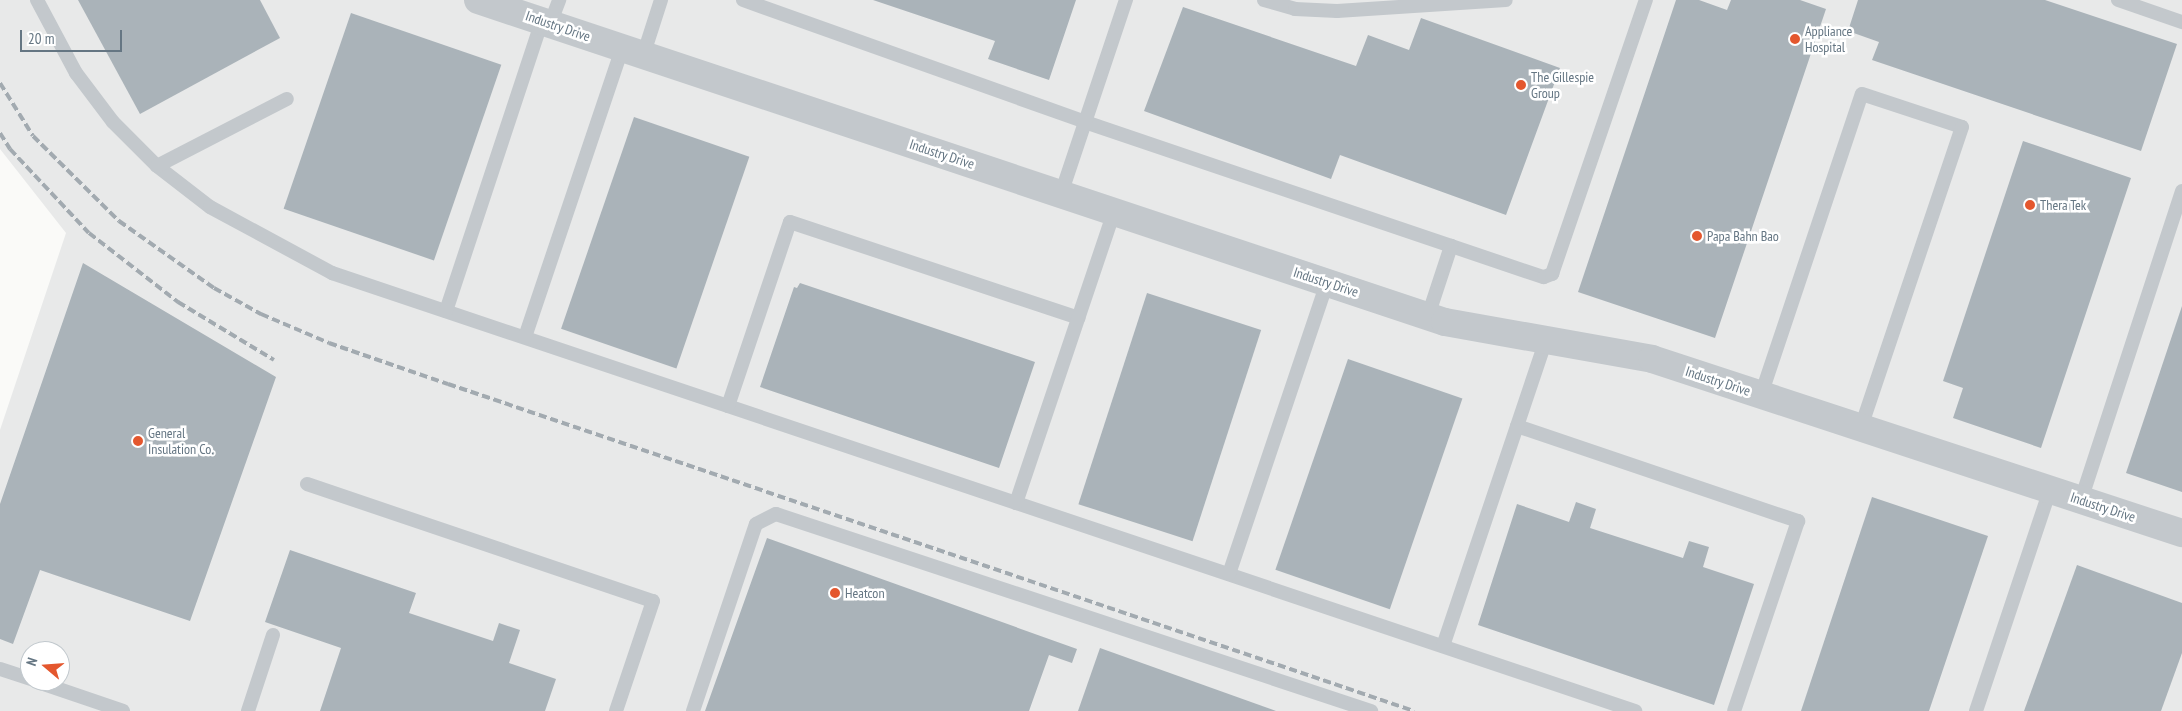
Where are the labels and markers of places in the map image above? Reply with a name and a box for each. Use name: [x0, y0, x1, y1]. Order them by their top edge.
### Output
place label: Appliance Hospital: [1805, 23, 1852, 56]
marker: Appliance Hospital: [1789, 33, 1801, 45]
place label: The Gillespie Group: [1531, 69, 1594, 102]
marker: The Gillespie Group: [1515, 79, 1527, 91]
place label: Thera Tek: [2040, 197, 2087, 213]
marker: Thera Tek: [2024, 199, 2036, 211]
place label: Papa Bahn Bao: [1707, 228, 1779, 244]
marker: Papa Bahn Bao: [1691, 230, 1703, 242]
place label: General Insulation Co.: [148, 425, 214, 458]
marker: General Insulation Co.: [132, 435, 144, 447]
place label: Heatcon: [845, 585, 885, 601]
marker: Heatcon: [829, 587, 841, 599]

